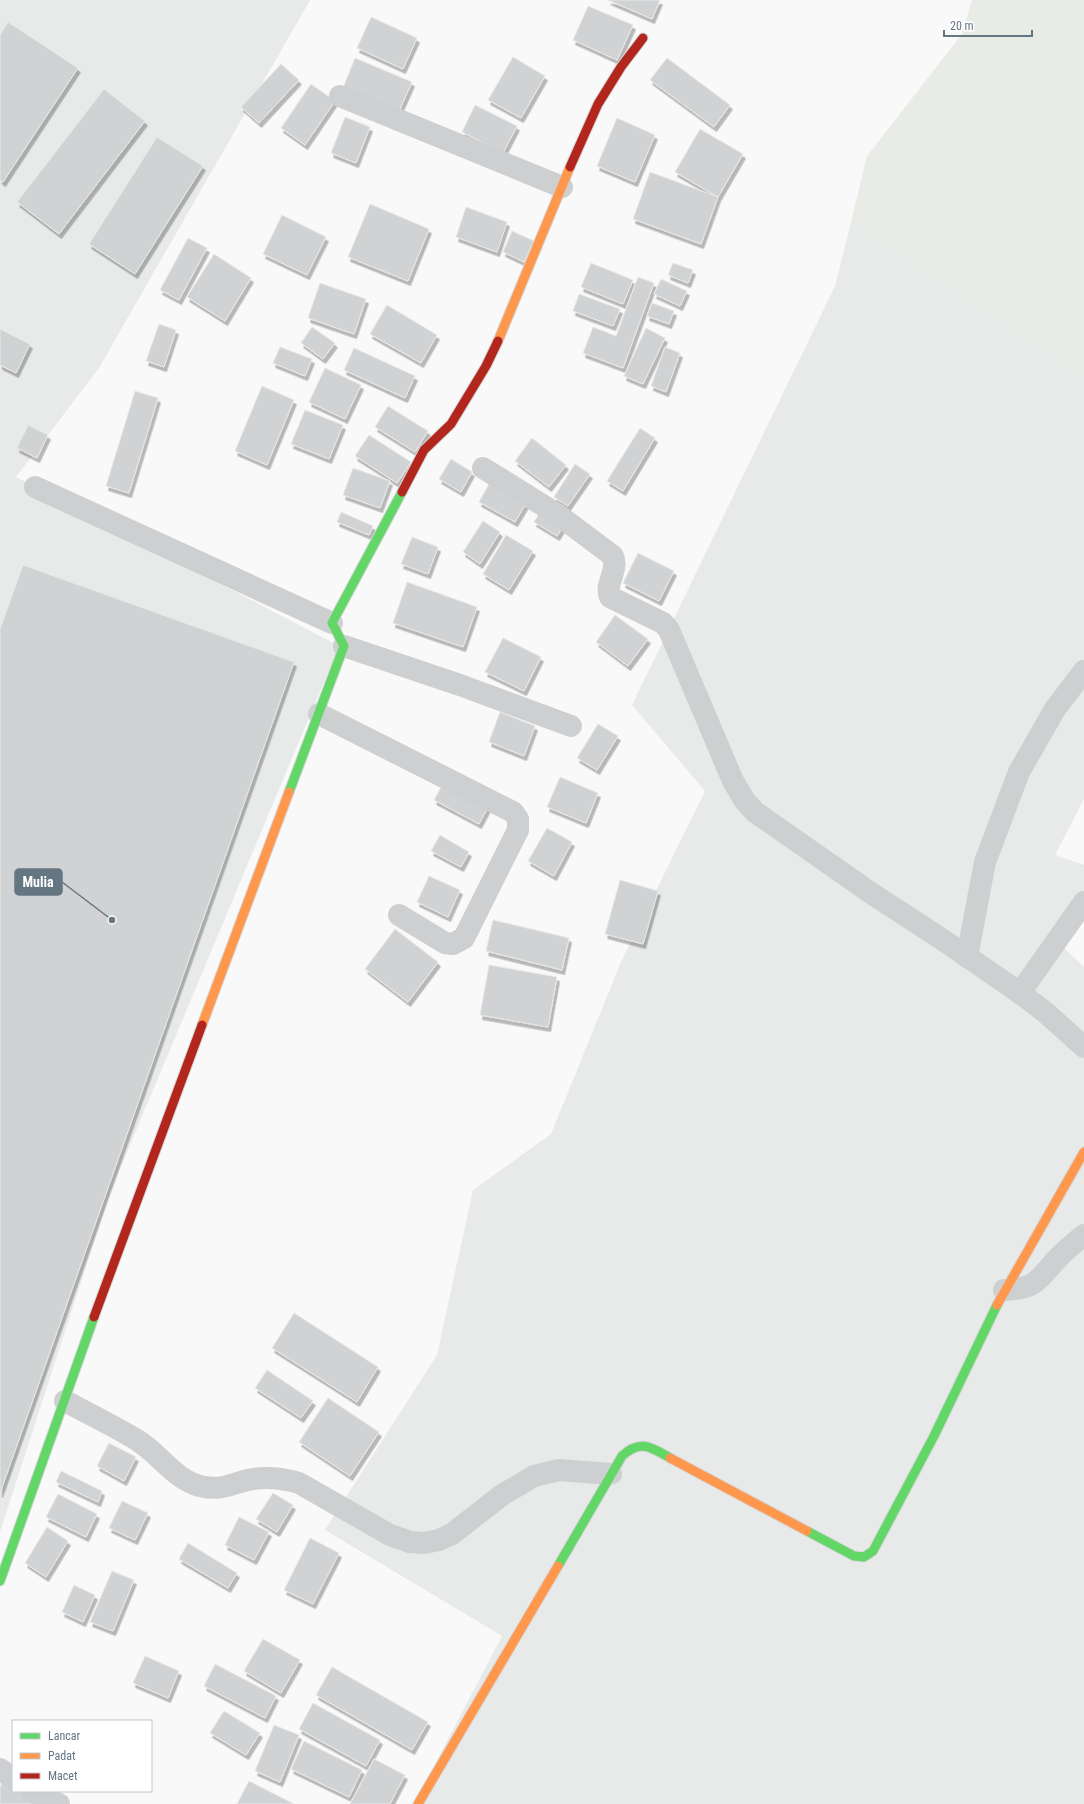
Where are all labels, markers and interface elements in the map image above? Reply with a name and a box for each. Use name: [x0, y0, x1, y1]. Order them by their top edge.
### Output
scale bar: [944, 12, 1032, 38]
text: 20 m: [950, 19, 974, 33]
callout: Mulia: [15, 869, 62, 895]
text: Mulia: [22, 874, 54, 890]
legend: [12, 1720, 152, 1792]
text: Lancar: [48, 1729, 81, 1743]
text: Padat: [48, 1749, 76, 1763]
text: Macet: [48, 1769, 78, 1783]

